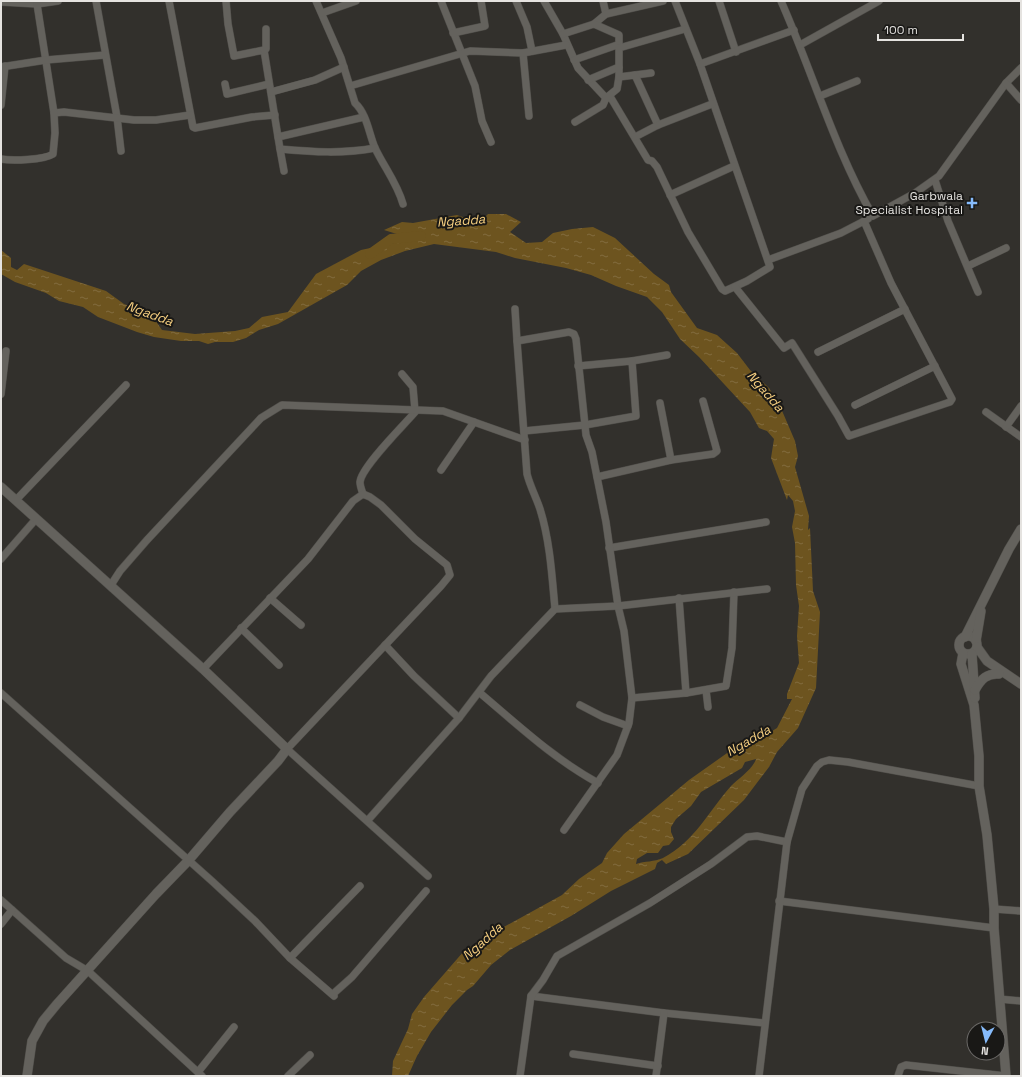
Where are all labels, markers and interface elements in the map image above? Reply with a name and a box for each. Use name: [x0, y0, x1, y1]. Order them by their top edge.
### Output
scale bar: [878, 16, 963, 42]
text: 100 m: [884, 22, 918, 38]
place label: Garbwala Specialist Hospital: [856, 188, 963, 218]
marker: Garbwala Specialist Hospital: [966, 197, 978, 209]
water label: Ngadda: [436, 210, 486, 231]
water label: Ngadda: [124, 297, 176, 330]
water label: Ngadda: [743, 367, 788, 416]
water label: Ngadda: [723, 721, 774, 760]
water label: Ngadda: [459, 918, 506, 964]
north arrow: [966, 1021, 1006, 1061]
text: N: [980, 1044, 989, 1058]

